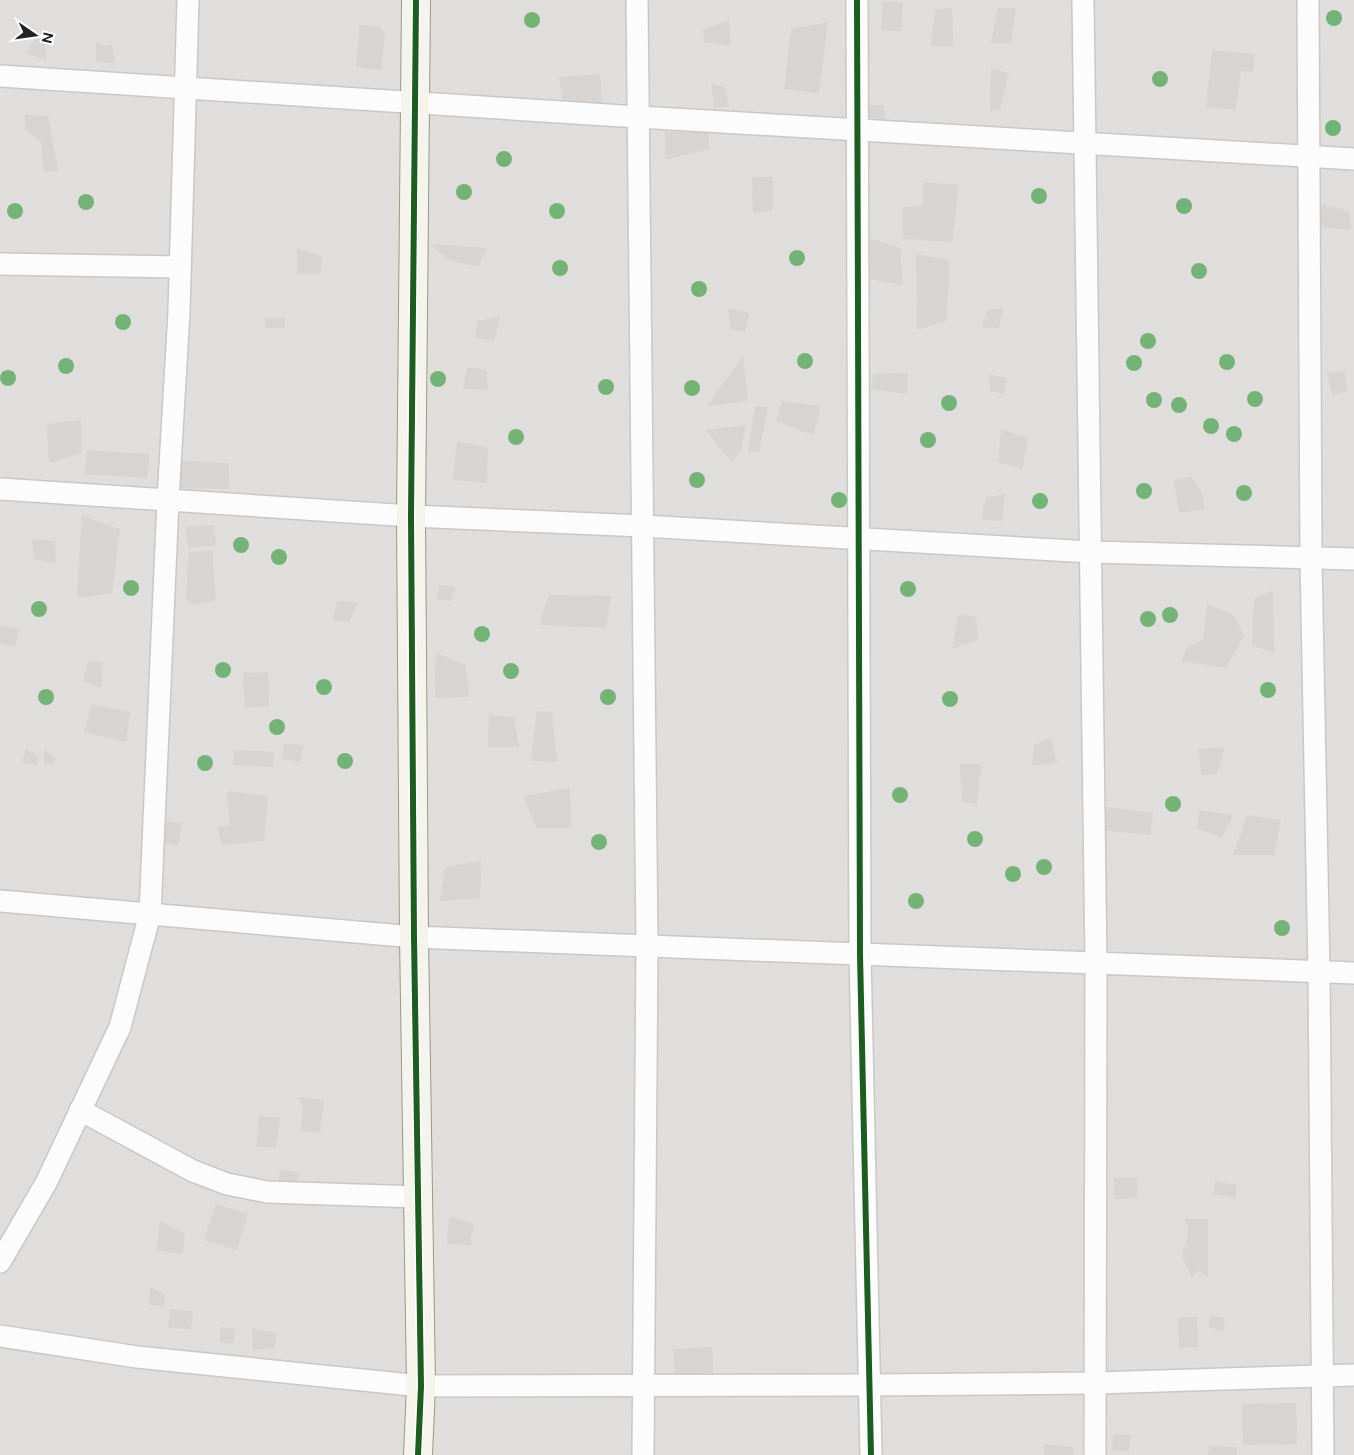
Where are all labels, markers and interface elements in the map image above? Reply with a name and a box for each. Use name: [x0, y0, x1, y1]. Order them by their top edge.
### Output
north arrow: [10, 10, 60, 60]
text: N: [38, 31, 57, 45]

